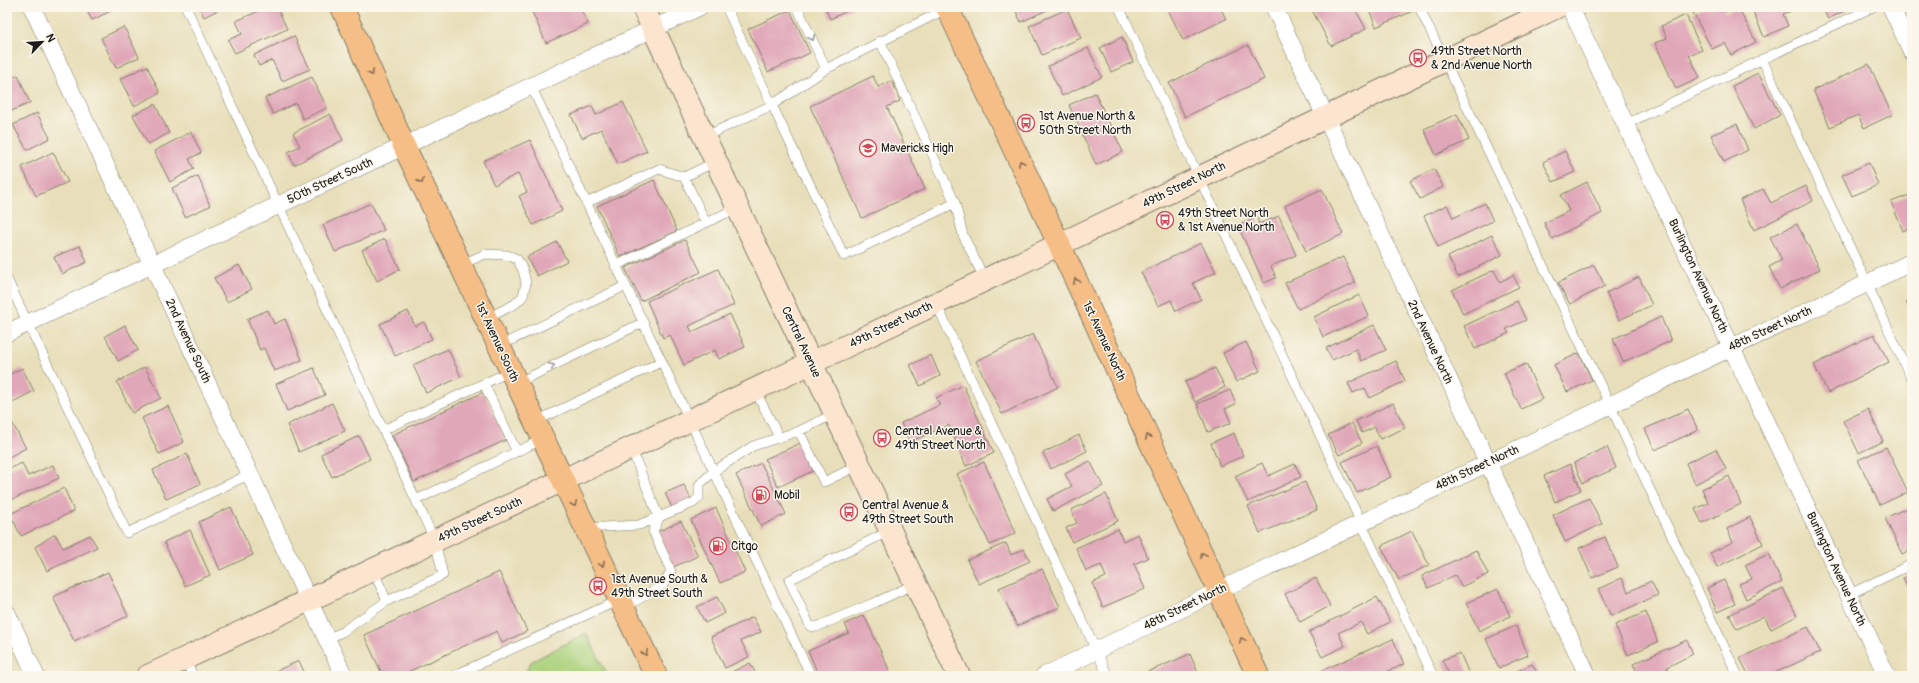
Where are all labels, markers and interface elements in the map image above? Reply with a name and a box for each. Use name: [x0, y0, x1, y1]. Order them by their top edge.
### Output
north arrow: [22, 22, 62, 62]
text: N: [43, 32, 58, 45]
one-way arrow: [807, 34, 815, 41]
place label: 49th Street North & 2nd Avenue North: [1431, 44, 1532, 73]
bus stop icon: 49th Street North & 2nd Avenue North: [1408, 48, 1428, 68]
one-way arrow: [367, 69, 375, 76]
place label: 1st Avenue North & 50th Street North: [1039, 109, 1135, 138]
bus stop icon: 1st Avenue North & 50th Street North: [1016, 113, 1036, 133]
school or university icon: Mavericks High: [858, 138, 878, 158]
place label: Mavericks High: [881, 141, 954, 156]
street label: 50th Street South: [285, 154, 376, 207]
street label: 49th Street North: [1140, 158, 1228, 212]
one-way arrow: [1018, 160, 1026, 167]
one-way arrow: [416, 177, 424, 184]
place label: 49th Street North & 1st Avenue North: [1178, 206, 1275, 235]
bus stop icon: 49th Street North & 1st Avenue North: [1155, 210, 1175, 230]
street label: Burlington Avenue North: [1665, 217, 1731, 336]
one-way arrow: [1073, 277, 1081, 285]
street label: 2nd Avenue South: [162, 296, 214, 386]
street label: 49th Street North: [847, 298, 935, 352]
street label: 2nd Avenue North: [1404, 298, 1456, 387]
street label: 1st Avenue South: [472, 299, 522, 385]
street label: 1st Avenue North: [1079, 299, 1129, 384]
street label: 48th Street North: [1726, 303, 1815, 355]
street label: Central Avenue: [778, 304, 824, 380]
one-way arrow: [547, 363, 555, 371]
place label: Central Avenue & 49th Street North: [895, 424, 986, 453]
bus stop icon: Central Avenue & 49th Street North: [872, 428, 892, 448]
one-way arrow: [1145, 433, 1153, 441]
street label: 48th Street North: [1433, 442, 1522, 494]
fuel station icon: Mobil: [751, 485, 771, 505]
place label: Mobil: [774, 488, 800, 503]
street label: 49th Street South: [435, 494, 525, 546]
place label: Central Avenue & 49th Street South: [862, 498, 954, 527]
one-way arrow: [569, 500, 577, 508]
bus stop icon: Central Avenue & 49th Street South: [839, 502, 859, 522]
street label: Burlington Avenue North: [1803, 510, 1869, 629]
fuel station icon: Citgo: [708, 536, 728, 556]
place label: Citgo: [731, 539, 758, 554]
one-way arrow: [1200, 551, 1208, 559]
one-way arrow: [597, 559, 605, 567]
place label: 1st Avenue South & 49th Street South: [611, 572, 708, 601]
bus stop icon: 1st Avenue South & 49th Street South: [588, 576, 608, 596]
street label: 48th Street North: [1141, 580, 1229, 634]
one-way arrow: [1239, 637, 1247, 645]
one-way arrow: [640, 649, 648, 656]

